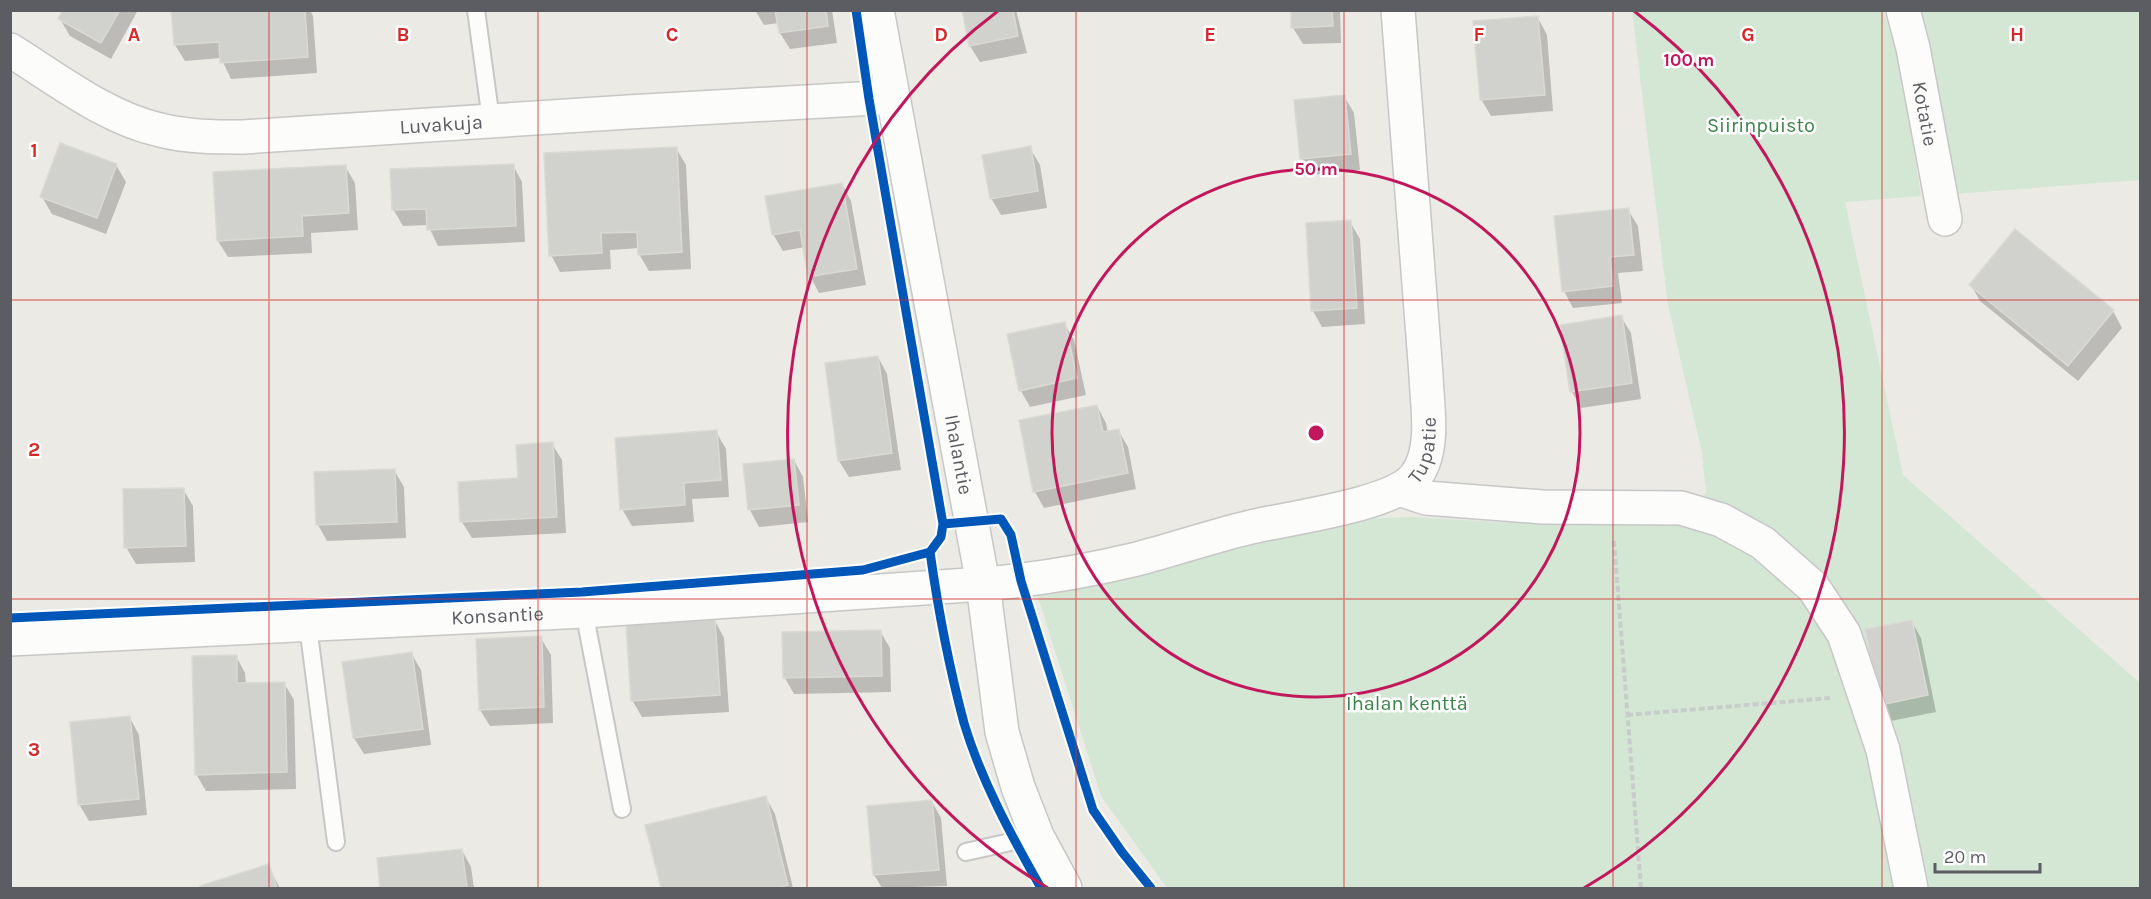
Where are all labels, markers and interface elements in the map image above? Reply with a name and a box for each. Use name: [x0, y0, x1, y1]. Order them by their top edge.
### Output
text: A: [128, 23, 141, 46]
text: B: [397, 23, 409, 46]
text: C: [666, 23, 678, 46]
text: D: [934, 23, 948, 46]
text: E: [1204, 23, 1216, 46]
text: F: [1474, 23, 1485, 46]
text: G: [1741, 23, 1755, 46]
text: H: [2010, 23, 2024, 46]
text: 100 m: [1664, 49, 1714, 71]
street label: Kotatie: [1908, 79, 1943, 148]
street label: Luvakuja: [399, 110, 483, 138]
park label: Siirinpuisto: [1707, 114, 1815, 137]
text: 1: [30, 139, 38, 162]
text: 50 m: [1294, 158, 1338, 180]
street label: Ihalantie: [940, 412, 978, 496]
street label: Tupatie: [1403, 417, 1440, 488]
centre of rings: [1306, 423, 1326, 443]
text: 2: [28, 438, 40, 461]
street label: Konsantie: [451, 601, 544, 629]
park label: Ihalan kenttä: [1346, 692, 1468, 715]
text: 3: [28, 738, 40, 761]
scale bar: [1935, 836, 2040, 874]
text: 20 m: [1944, 846, 1986, 868]

